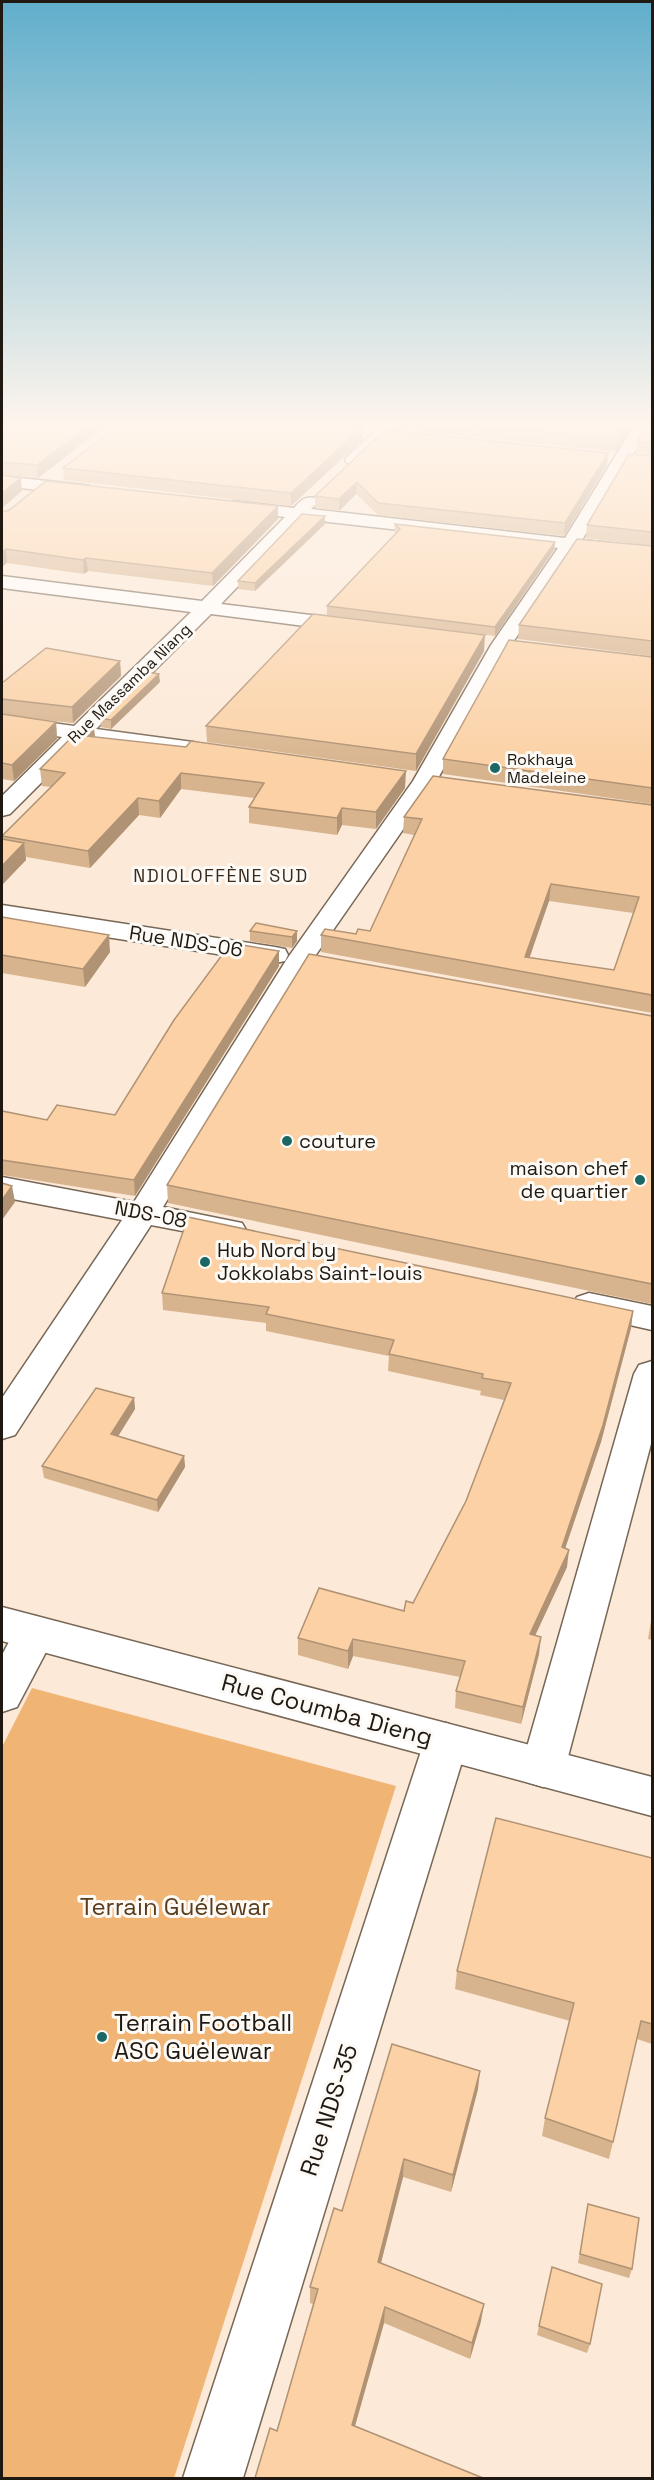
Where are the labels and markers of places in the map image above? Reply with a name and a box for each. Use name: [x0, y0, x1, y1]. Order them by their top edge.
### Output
place label: Rokhaya Madeleine: [507, 749, 586, 788]
marker: Rokhaya Madeleine: [488, 761, 502, 775]
place label: couture: [299, 1128, 376, 1154]
marker: couture: [280, 1134, 294, 1148]
place label: maison chef de quartier: [510, 1155, 628, 1204]
marker: maison chef de quartier: [633, 1173, 647, 1187]
place label: Hub Nord by Jokkolabs Saint-louis: [217, 1237, 423, 1286]
marker: Hub Nord by Jokkolabs Saint-louis: [198, 1255, 212, 1269]
place label: Terrain Football ASC Guėlewar: [114, 2007, 292, 2066]
marker: Terrain Football ASC Guėlewar: [95, 2030, 109, 2044]

